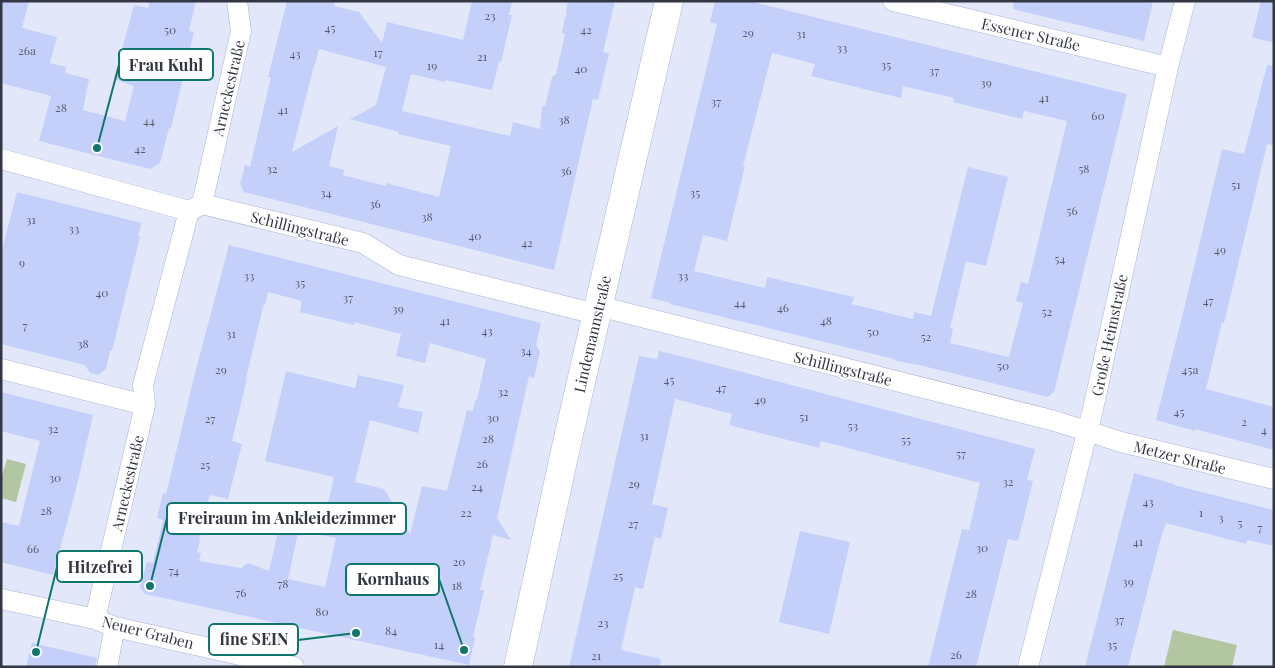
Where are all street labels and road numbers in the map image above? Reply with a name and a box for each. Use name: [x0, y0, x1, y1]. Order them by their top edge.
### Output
street label: Essener Straße: [980, 13, 1082, 55]
street label: Arneckestraße: [207, 38, 249, 139]
street label: Schillingstraße: [249, 206, 351, 250]
street label: Große Heimstraße: [1086, 272, 1132, 398]
street label: Lindemannstraße: [569, 273, 615, 395]
street label: Schillingstraße: [792, 346, 894, 390]
street label: Arneckestraße: [106, 433, 148, 534]
street label: Metzer Straße: [1132, 436, 1228, 478]
street label: Neuer Graben: [100, 611, 196, 653]

